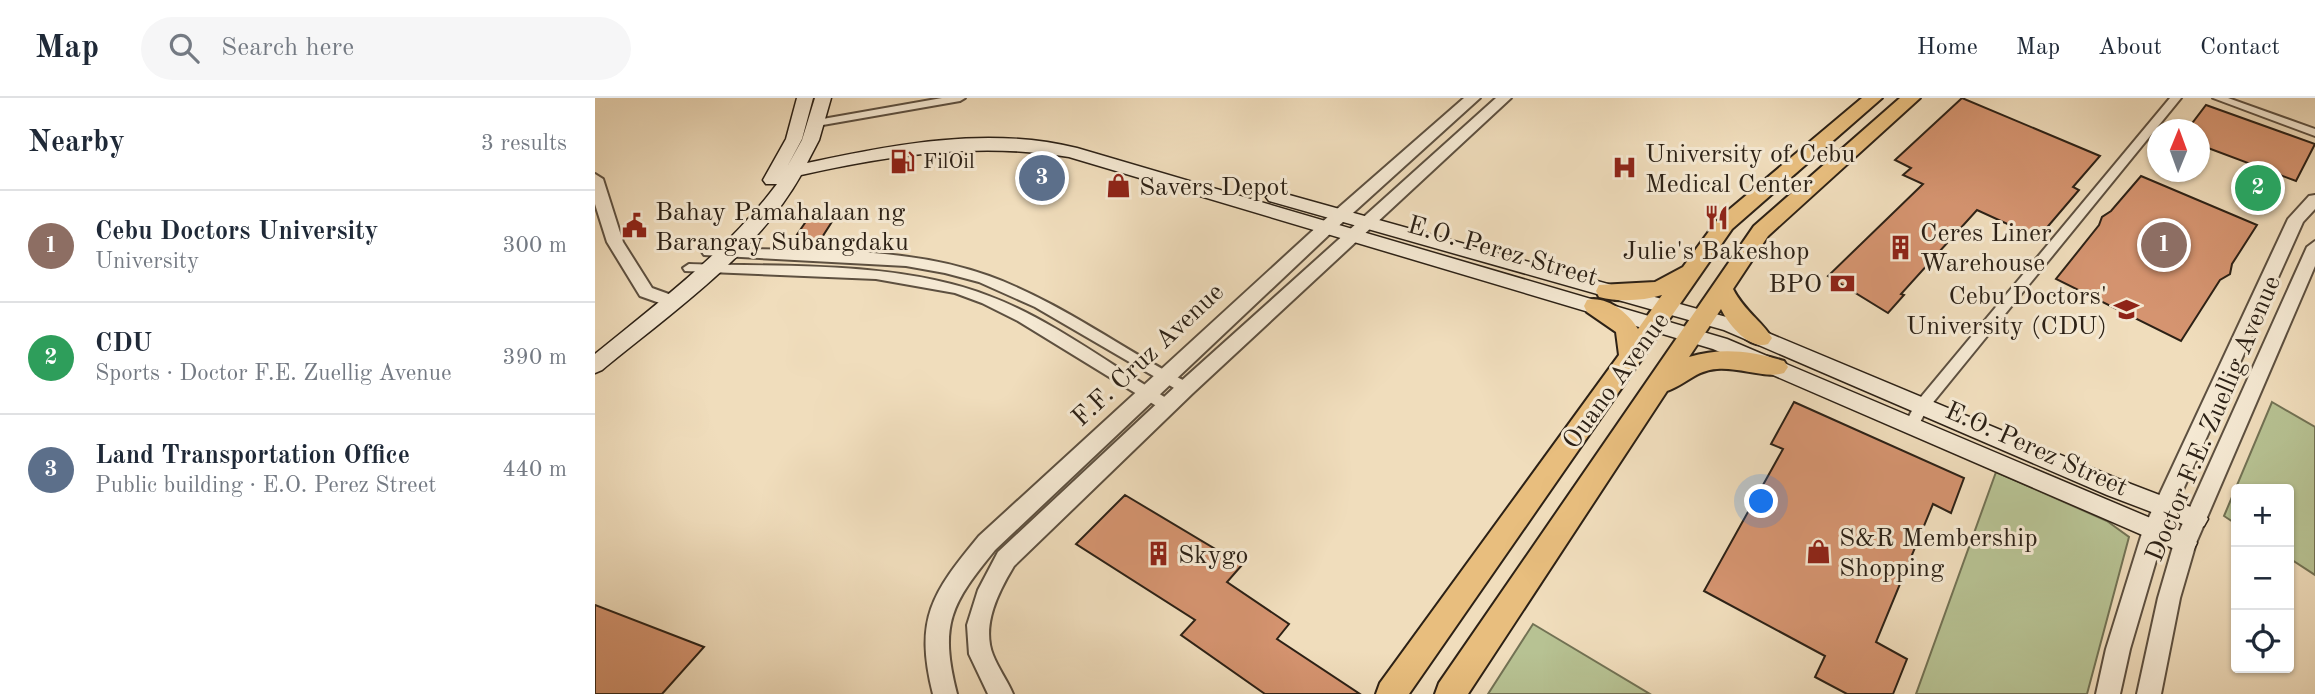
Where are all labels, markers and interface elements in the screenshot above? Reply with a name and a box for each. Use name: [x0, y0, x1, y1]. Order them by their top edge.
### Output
search box: [141, 17, 631, 80]
icon: search: [165, 29, 203, 67]
text: Map: [35, 32, 99, 65]
text: Search here: [221, 35, 354, 61]
text: Home: [1917, 36, 1978, 60]
text: Map: [2016, 36, 2060, 60]
text: About: [2098, 36, 2162, 60]
text: Contact: [2200, 36, 2280, 60]
north arrow: [2147, 119, 2210, 182]
text: Nearby: [28, 128, 125, 158]
text: 3 results: [481, 132, 567, 155]
place label: University of Cebu Medical Center: [1645, 142, 1855, 198]
fuel station icon: FilOil: [889, 147, 917, 175]
place label: FilOil: [923, 152, 975, 173]
pin: 3: [1019, 152, 1065, 204]
hospital icon: University of Cebu Medical Center: [1611, 154, 1639, 182]
pin: 2: [2235, 162, 2281, 214]
shop icon: Savers Depot: [1105, 172, 1133, 200]
place label: Savers Depot: [1139, 175, 1289, 201]
place label: Bahay Pamahalaan ng Barangay Subangdaku: [655, 200, 909, 256]
restaurant icon: Julie's Bakeshop: [1702, 204, 1730, 232]
public building icon: Bahay Pamahalaan ng Barangay Subangdaku: [621, 212, 649, 240]
street label: E.O. Perez Street: [1404, 212, 1600, 292]
text: Cebu Doctors University: [95, 219, 378, 245]
pin: 1: [2141, 219, 2187, 271]
place label: Ceres Liner Warehouse: [1920, 221, 2052, 277]
building icon: Ceres Liner Warehouse: [1886, 233, 1914, 261]
text: 1: [44, 234, 58, 257]
text: 300 m: [502, 234, 567, 257]
place label: Julie's Bakeshop: [1623, 239, 1809, 265]
text: University: [95, 250, 199, 273]
bank icon: BPO: [1828, 269, 1856, 297]
place label: BPO: [1768, 272, 1822, 298]
street label: Doctor F.E. Zuellig Avenue: [2142, 272, 2286, 565]
street label: F.F. Cruz Avenue: [1068, 279, 1229, 432]
place label: Cebu Doctors' University (CDU): [1906, 284, 2107, 340]
school or university icon: Cebu Doctors' University (CDU): [2113, 296, 2141, 324]
street label: Ouano Avenue: [1559, 308, 1675, 454]
text: CDU: [95, 331, 152, 357]
text: 2: [44, 346, 58, 369]
text: 390 m: [502, 346, 567, 369]
text: Sports · Doctor F.E. Zuellig Avenue: [95, 362, 452, 385]
street label: E.O. Perez Street: [1941, 398, 2131, 502]
text: Land Transportation Office: [95, 443, 410, 469]
text: 3: [44, 458, 58, 481]
text: 440 m: [502, 458, 567, 481]
text: Public building · E.O. Perez Street: [95, 474, 436, 497]
your location: [1744, 484, 1778, 518]
map controls: [2231, 484, 2294, 673]
button: +: [2231, 484, 2294, 547]
place label: S&R Membership Shopping: [1839, 526, 2038, 582]
shop icon: S&R Membership Shopping: [1805, 538, 1833, 566]
building icon: Skygo: [1144, 540, 1172, 568]
place label: Skygo: [1178, 543, 1248, 569]
button: −: [2231, 547, 2294, 610]
button: locate: [2231, 610, 2294, 673]

